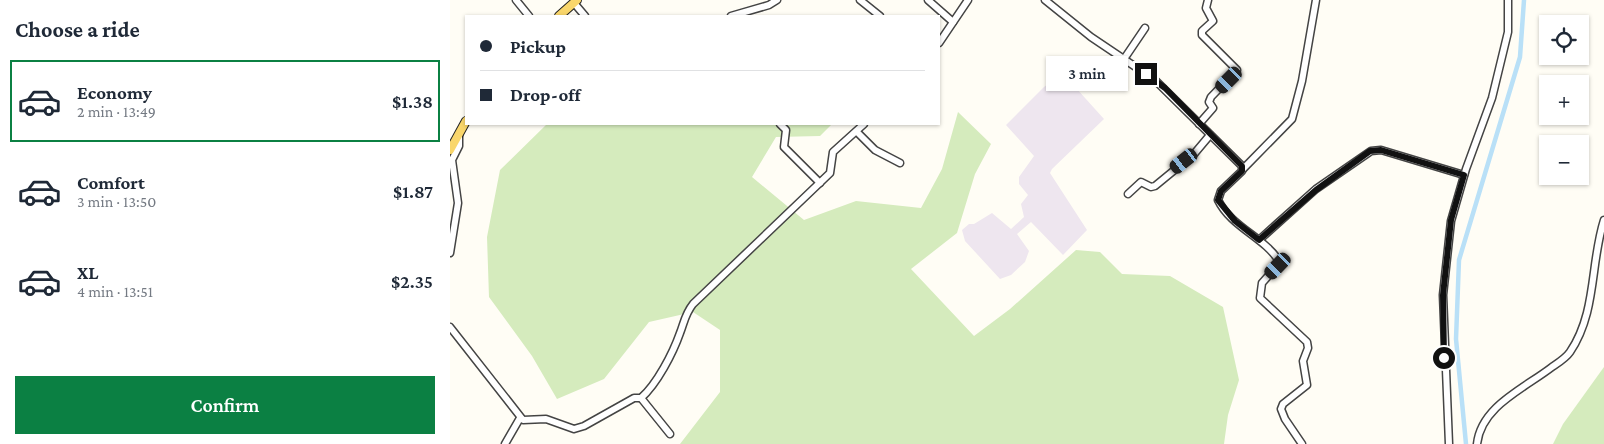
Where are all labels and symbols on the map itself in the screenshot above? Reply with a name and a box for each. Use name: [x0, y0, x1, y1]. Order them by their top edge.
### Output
callout: 3 min: [1046, 56, 1128, 92]
route end: [1135, 63, 1157, 85]
car: [1213, 64, 1244, 96]
car: [1167, 146, 1200, 176]
car: [1262, 250, 1293, 282]
route start: [1433, 347, 1455, 369]

